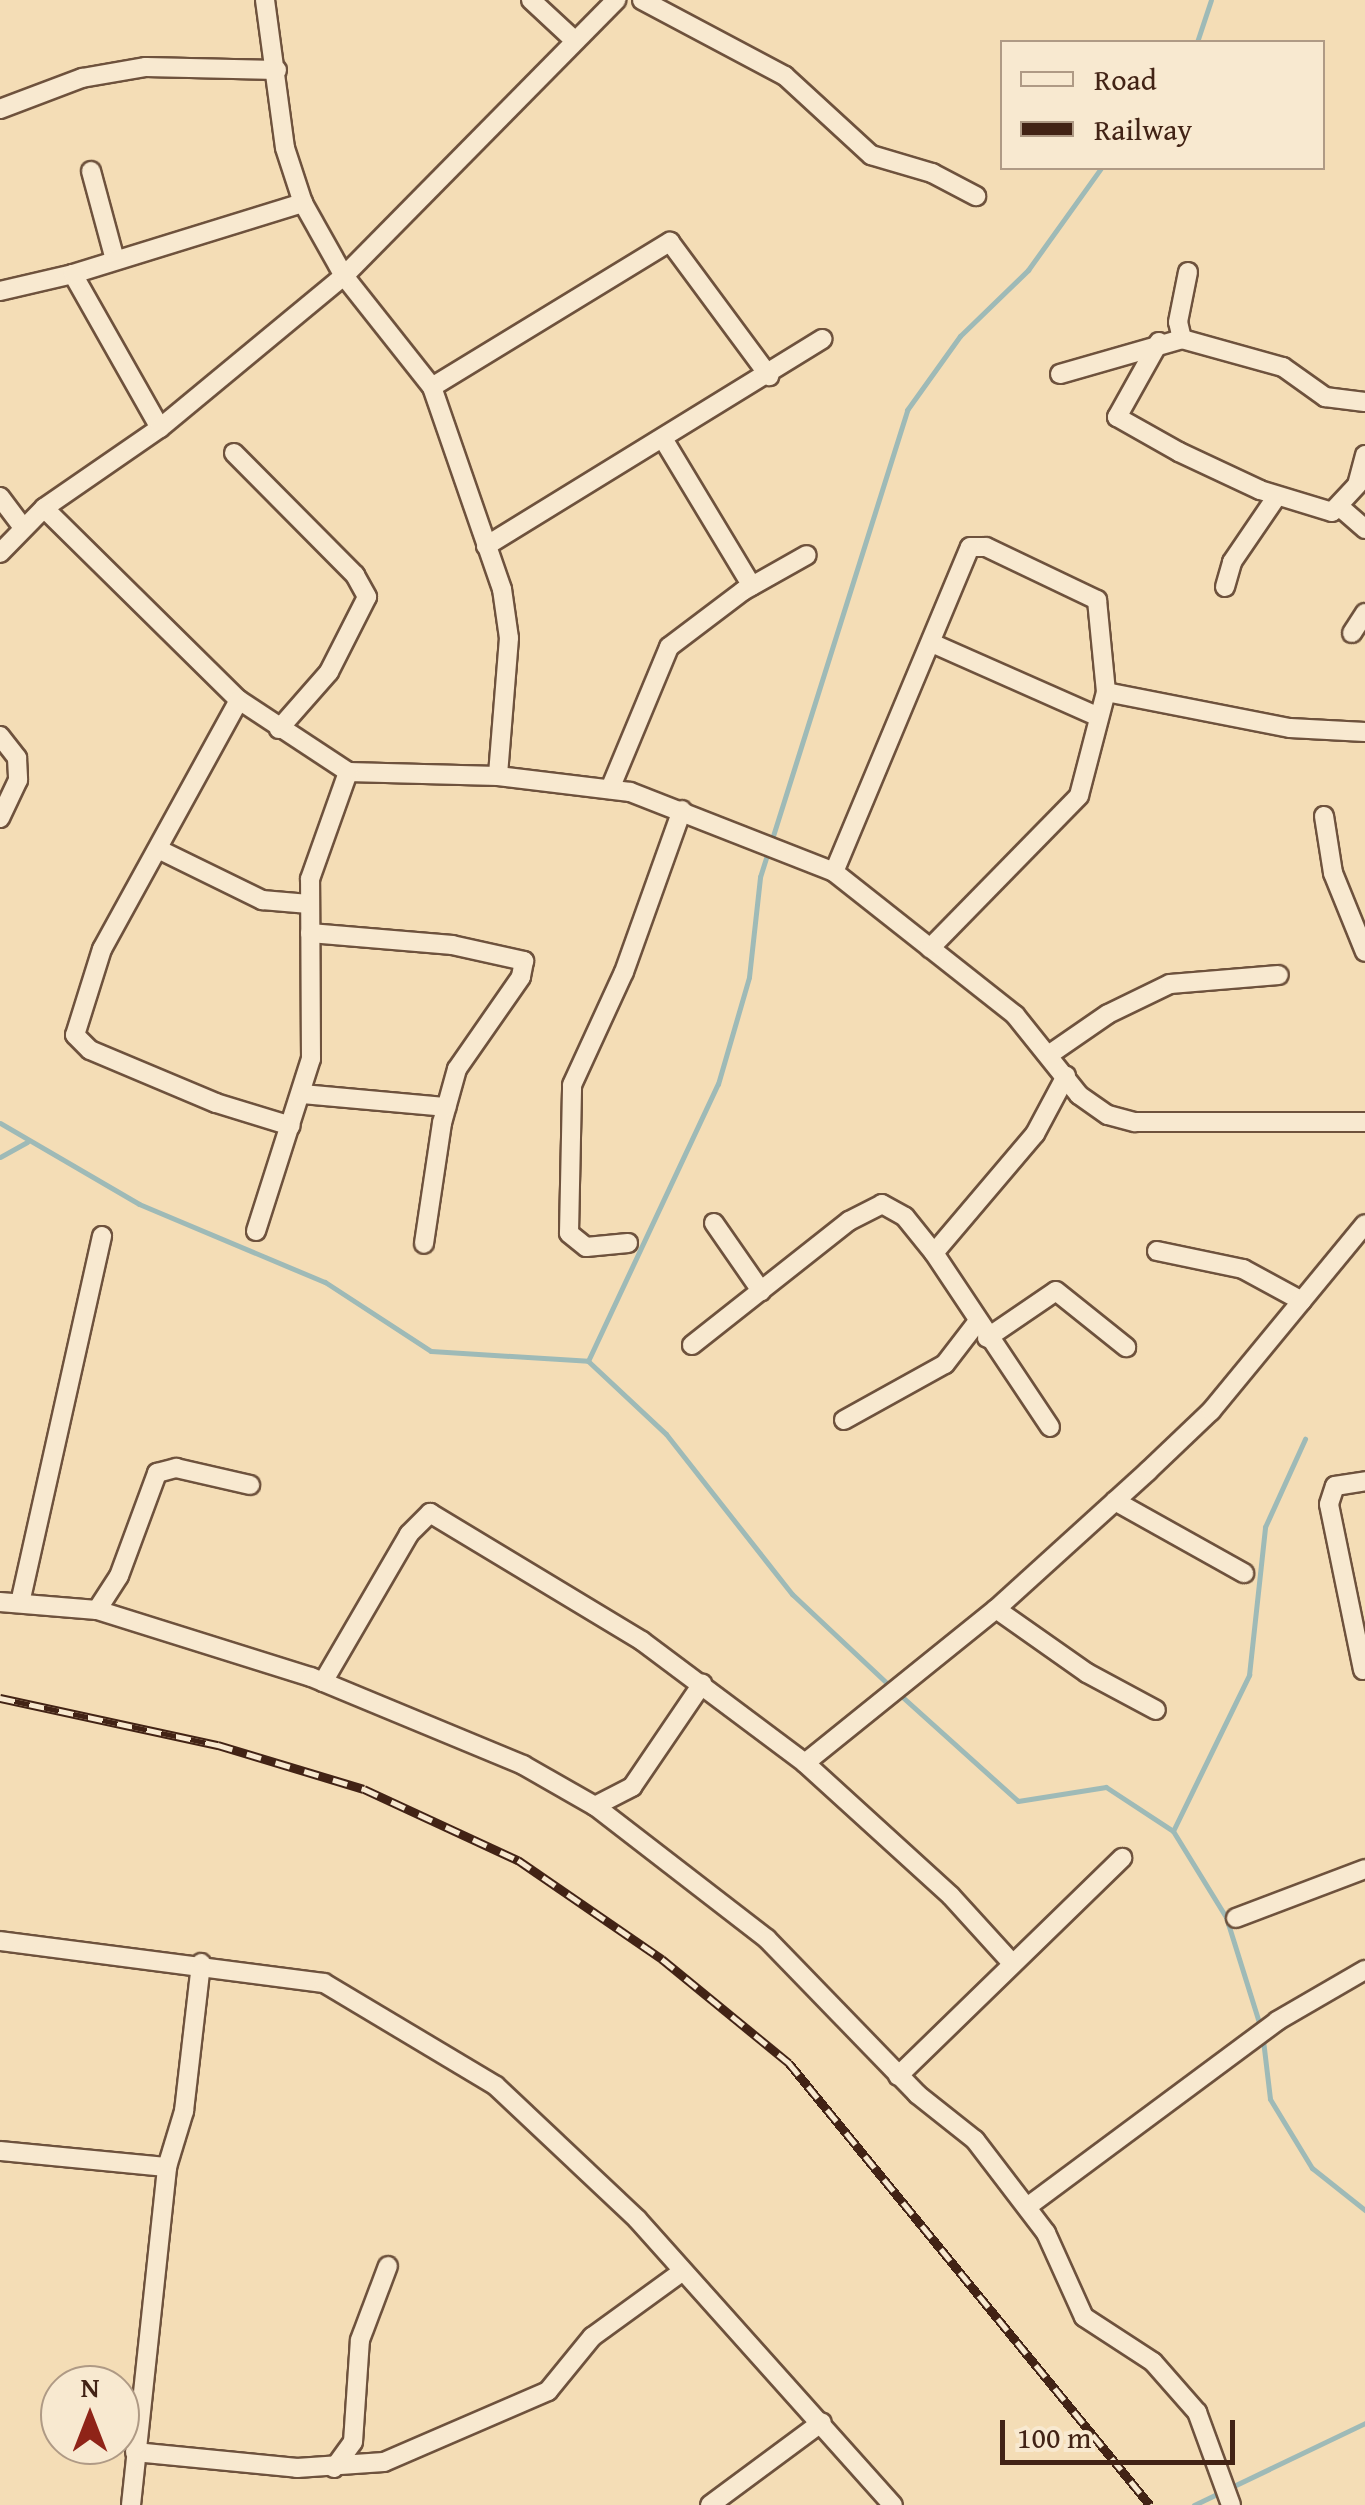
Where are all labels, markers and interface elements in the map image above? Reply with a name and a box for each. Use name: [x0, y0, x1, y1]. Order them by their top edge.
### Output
legend: [1000, 40, 1325, 170]
text: Road: [1094, 57, 1157, 101]
text: Railway: [1094, 107, 1192, 151]
north arrow: [40, 2365, 140, 2465]
text: N: [81, 2366, 99, 2407]
scale bar: [1005, 2400, 1240, 2462]
text: 100 m: [1017, 2415, 1091, 2459]

